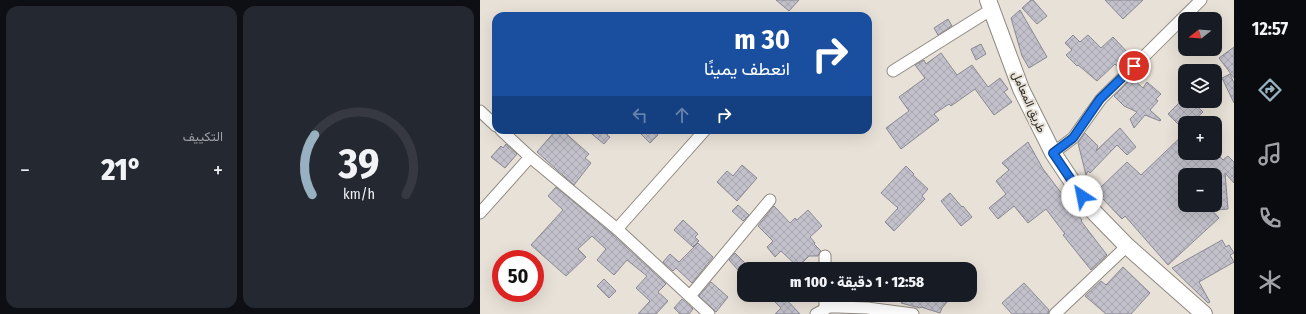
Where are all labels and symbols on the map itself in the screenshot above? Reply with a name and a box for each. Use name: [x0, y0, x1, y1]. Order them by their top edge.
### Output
north arrow: [1178, 12, 1222, 56]
pin: [1117, 49, 1151, 83]
street label: طريق المعامل: [1008, 69, 1049, 135]
position arrow: [1061, 175, 1103, 217]
speed limit sign: 50: [492, 250, 544, 302]

